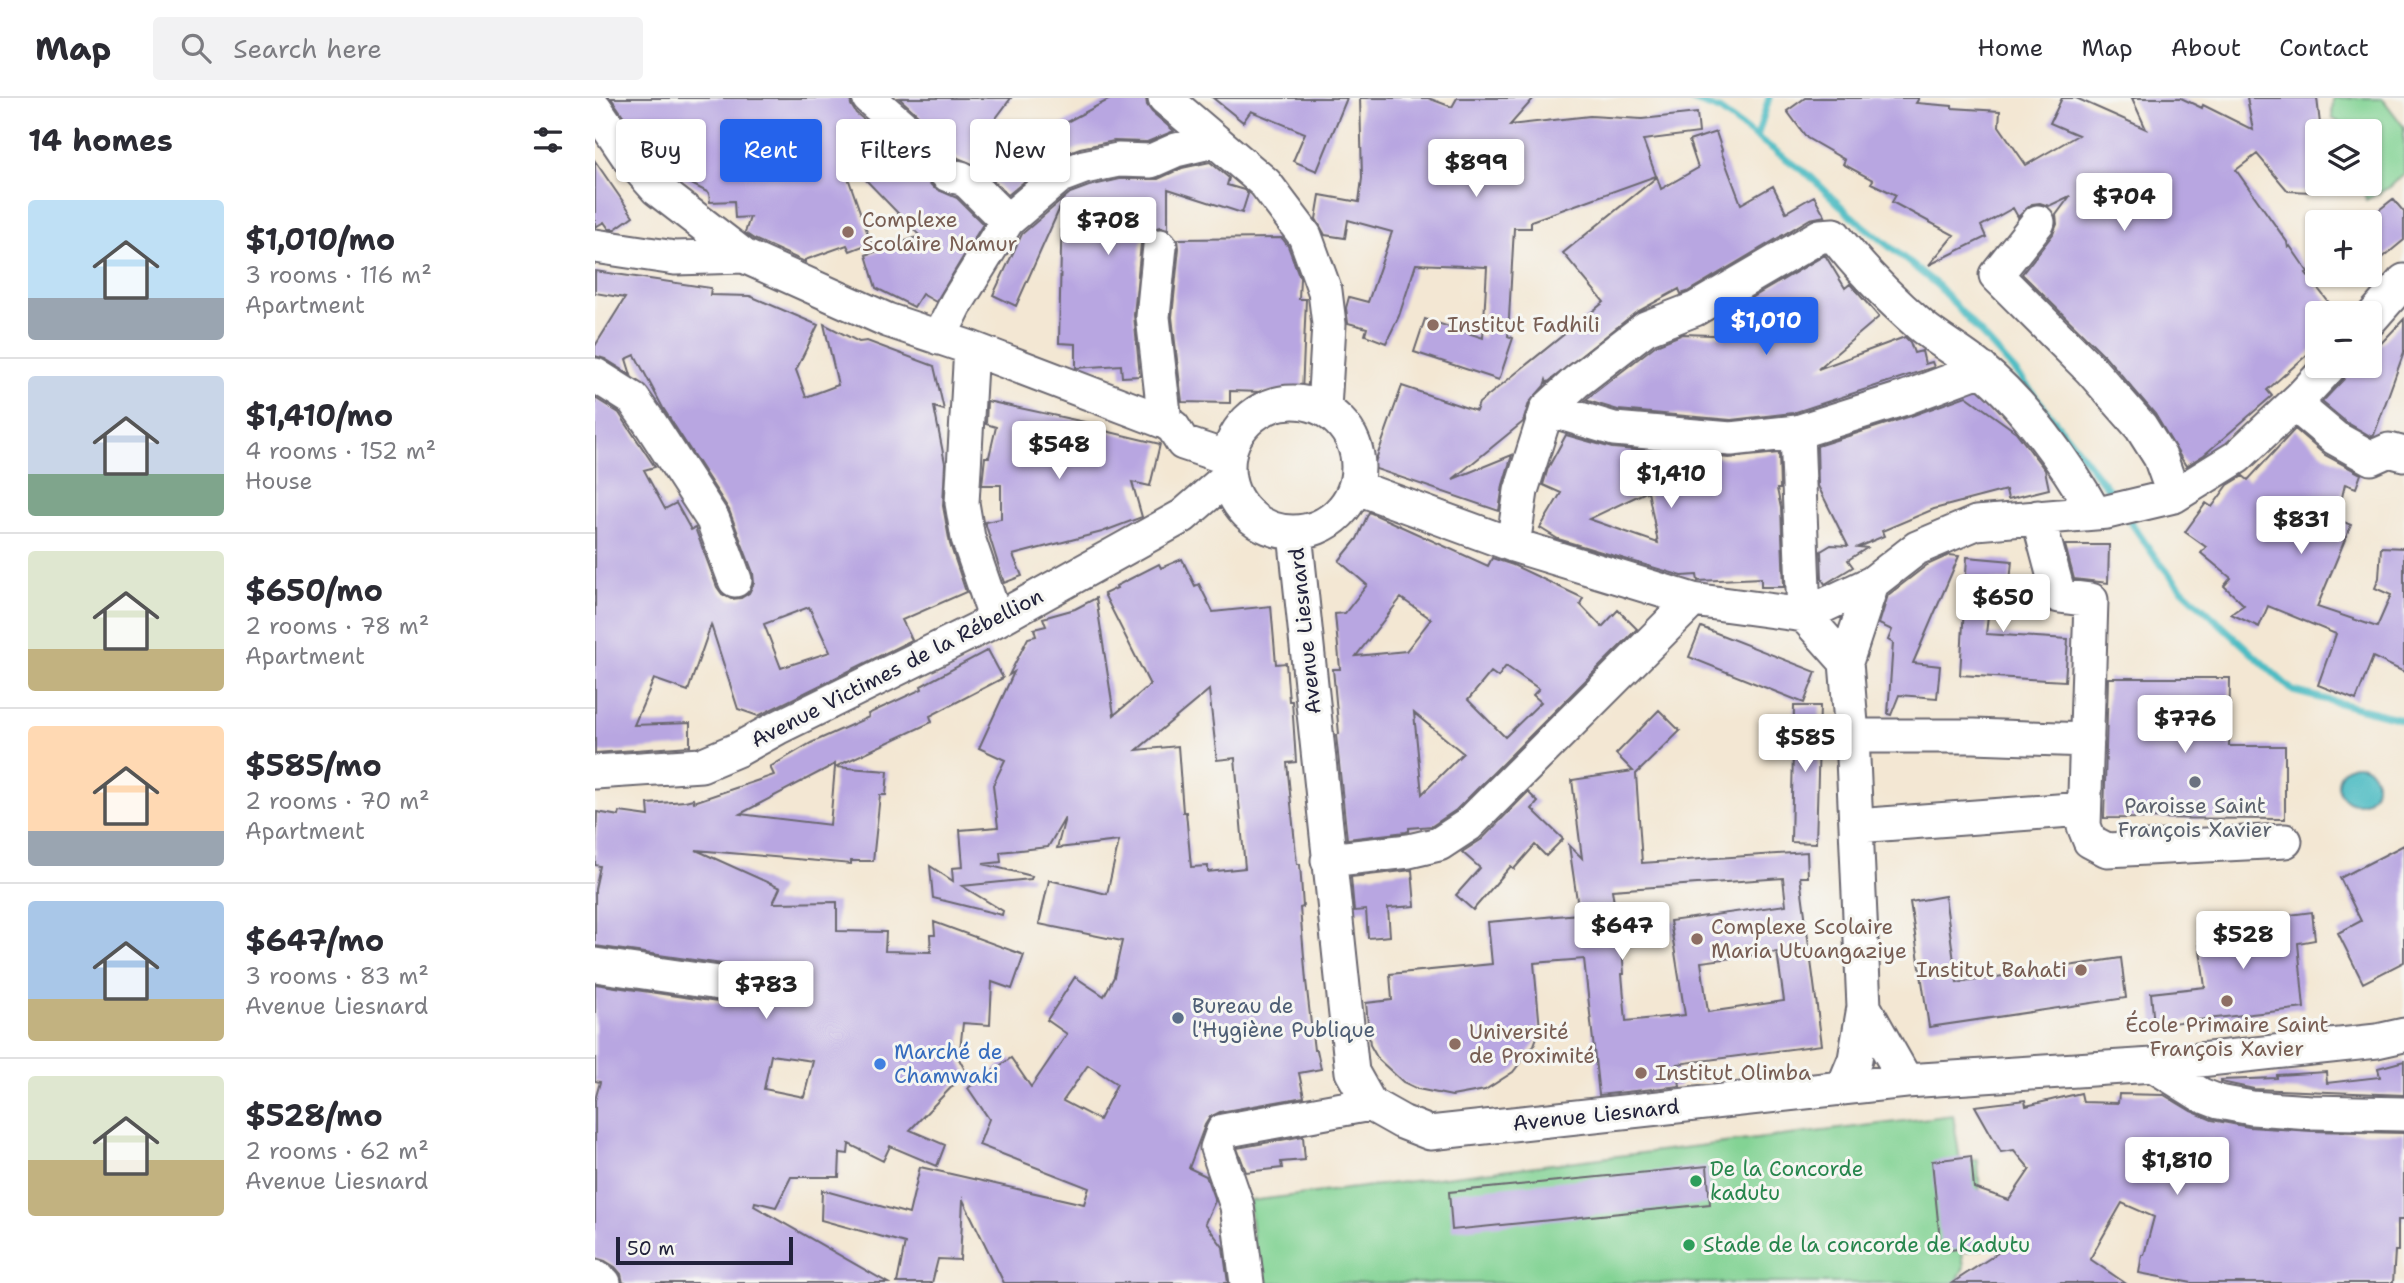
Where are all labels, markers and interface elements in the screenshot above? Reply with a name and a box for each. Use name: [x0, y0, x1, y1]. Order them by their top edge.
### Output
search box: [153, 17, 643, 80]
text: Map: [35, 26, 111, 71]
icon: search: [177, 29, 215, 67]
text: Search here: [233, 31, 382, 66]
text: Home: [1977, 32, 2043, 64]
text: Map: [2081, 32, 2133, 64]
text: About: [2171, 32, 2241, 64]
text: Contact: [2279, 32, 2369, 64]
chip: Buy: [616, 119, 706, 182]
chip: Rent: [720, 119, 822, 182]
chip: Filters: [836, 119, 956, 182]
chip: New: [970, 119, 1070, 182]
map controls: [2305, 119, 2382, 378]
button: layers: [2305, 119, 2382, 196]
text: 14 homes: [28, 120, 173, 161]
icon: filters: [529, 121, 567, 159]
pin: $899: [1435, 140, 1517, 199]
text: $899: [1444, 147, 1508, 177]
pin: $704: [2083, 174, 2165, 233]
text: $704: [2092, 181, 2156, 211]
pin: $708: [1067, 198, 1149, 257]
text: $708: [1076, 205, 1140, 235]
place label: Complexe Scolaire Namur: [862, 206, 1017, 258]
button: +: [2305, 210, 2382, 287]
text: $1,010/mo: [245, 219, 395, 260]
marker: Complexe Scolaire Namur: [840, 224, 856, 240]
icon: home: [84, 228, 168, 312]
text: 3 rooms · 116 m²: [245, 260, 432, 290]
text: Apartment: [245, 290, 365, 320]
pin: $1,010: [1709, 298, 1823, 357]
button: −: [2305, 301, 2382, 378]
text: $1,010: [1730, 305, 1802, 335]
place label: Institut Fadhili: [1447, 311, 1600, 339]
marker: Institut Fadhili: [1425, 317, 1441, 333]
text: $1,410/mo: [245, 395, 393, 436]
icon: home: [84, 404, 168, 488]
pin: $548: [1018, 422, 1100, 481]
text: $548: [1028, 429, 1090, 459]
text: 4 rooms · 152 m²: [245, 436, 436, 466]
pin: $1,410: [1614, 450, 1728, 510]
text: $1,410: [1636, 458, 1706, 488]
text: House: [245, 466, 313, 496]
pin: $831: [2260, 496, 2342, 556]
text: $831: [2272, 504, 2330, 534]
street label: Avenue Liesnard: [1282, 546, 1328, 716]
text: $650/mo: [245, 570, 383, 611]
pin: $650: [1962, 574, 2044, 634]
icon: home: [84, 579, 168, 663]
street label: Avenue Victimes de la Rébellion: [746, 582, 1048, 754]
text: $650: [1972, 582, 2034, 612]
text: 2 rooms · 78 m²: [245, 611, 429, 641]
text: Apartment: [245, 641, 365, 671]
pin: $776: [2144, 696, 2226, 755]
text: $776: [2154, 703, 2216, 733]
pin: $585: [1764, 714, 1846, 774]
text: $585: [1775, 722, 1835, 752]
text: $585/mo: [245, 745, 382, 786]
icon: home: [84, 754, 168, 838]
marker: Paroisse Saint François Xavier: [2187, 774, 2203, 790]
text: 2 rooms · 70 m²: [245, 786, 430, 816]
place label: Paroisse Saint François Xavier: [2118, 792, 2272, 844]
text: Apartment: [245, 816, 365, 846]
pin: $647: [1581, 902, 1663, 962]
text: $647: [1590, 910, 1654, 940]
pin: $528: [2202, 912, 2284, 971]
place label: Complexe Scolaire Maria Utuangaziye: [1711, 913, 1907, 965]
text: $528: [2212, 919, 2274, 949]
text: $647/mo: [245, 920, 384, 961]
icon: home: [84, 929, 168, 1013]
marker: Complexe Scolaire Maria Utuangaziye: [1689, 931, 1705, 947]
place label: Institut Bahati: [1916, 956, 2067, 984]
text: 3 rooms · 83 m²: [245, 961, 429, 991]
pin: $783: [725, 962, 807, 1021]
marker: Institut Bahati: [2073, 962, 2089, 978]
text: $783: [734, 969, 798, 999]
text: Avenue Liesnard: [245, 991, 428, 1021]
place label: Bureau de l'Hygiène Publique: [1192, 992, 1375, 1044]
marker: École Primaire Saint François Xavier: [2219, 993, 2235, 1009]
marker: Bureau de l'Hygiène Publique: [1170, 1010, 1186, 1026]
place label: École Primaire Saint François Xavier: [2125, 1010, 2329, 1063]
place label: Université de Proximité: [1469, 1018, 1595, 1070]
marker: Université de Proximité: [1447, 1036, 1463, 1052]
place label: Marché de Chamwaki: [894, 1038, 1003, 1090]
marker: Marché de Chamwaki: [872, 1056, 888, 1072]
place label: Institut Olimba: [1655, 1059, 1811, 1087]
marker: Institut Olimba: [1633, 1065, 1649, 1081]
street label: Avenue Liesnard: [1511, 1092, 1681, 1138]
text: $528/mo: [245, 1095, 383, 1136]
icon: home: [84, 1104, 168, 1188]
text: 2 rooms · 62 m²: [245, 1136, 429, 1166]
pin: $1,810: [2120, 1138, 2234, 1197]
text: $1,810: [2141, 1145, 2213, 1175]
place label: De la Concorde kadutu: [1710, 1155, 1864, 1207]
text: Avenue Liesnard: [245, 1166, 428, 1196]
marker: De la Concorde kadutu: [1688, 1173, 1704, 1189]
place label: Stade de la concorde de Kadutu: [1703, 1231, 2030, 1259]
scale bar: [616, 1234, 793, 1266]
text: 50 m: [627, 1236, 675, 1261]
marker: Stade de la concorde de Kadutu: [1681, 1237, 1697, 1253]

